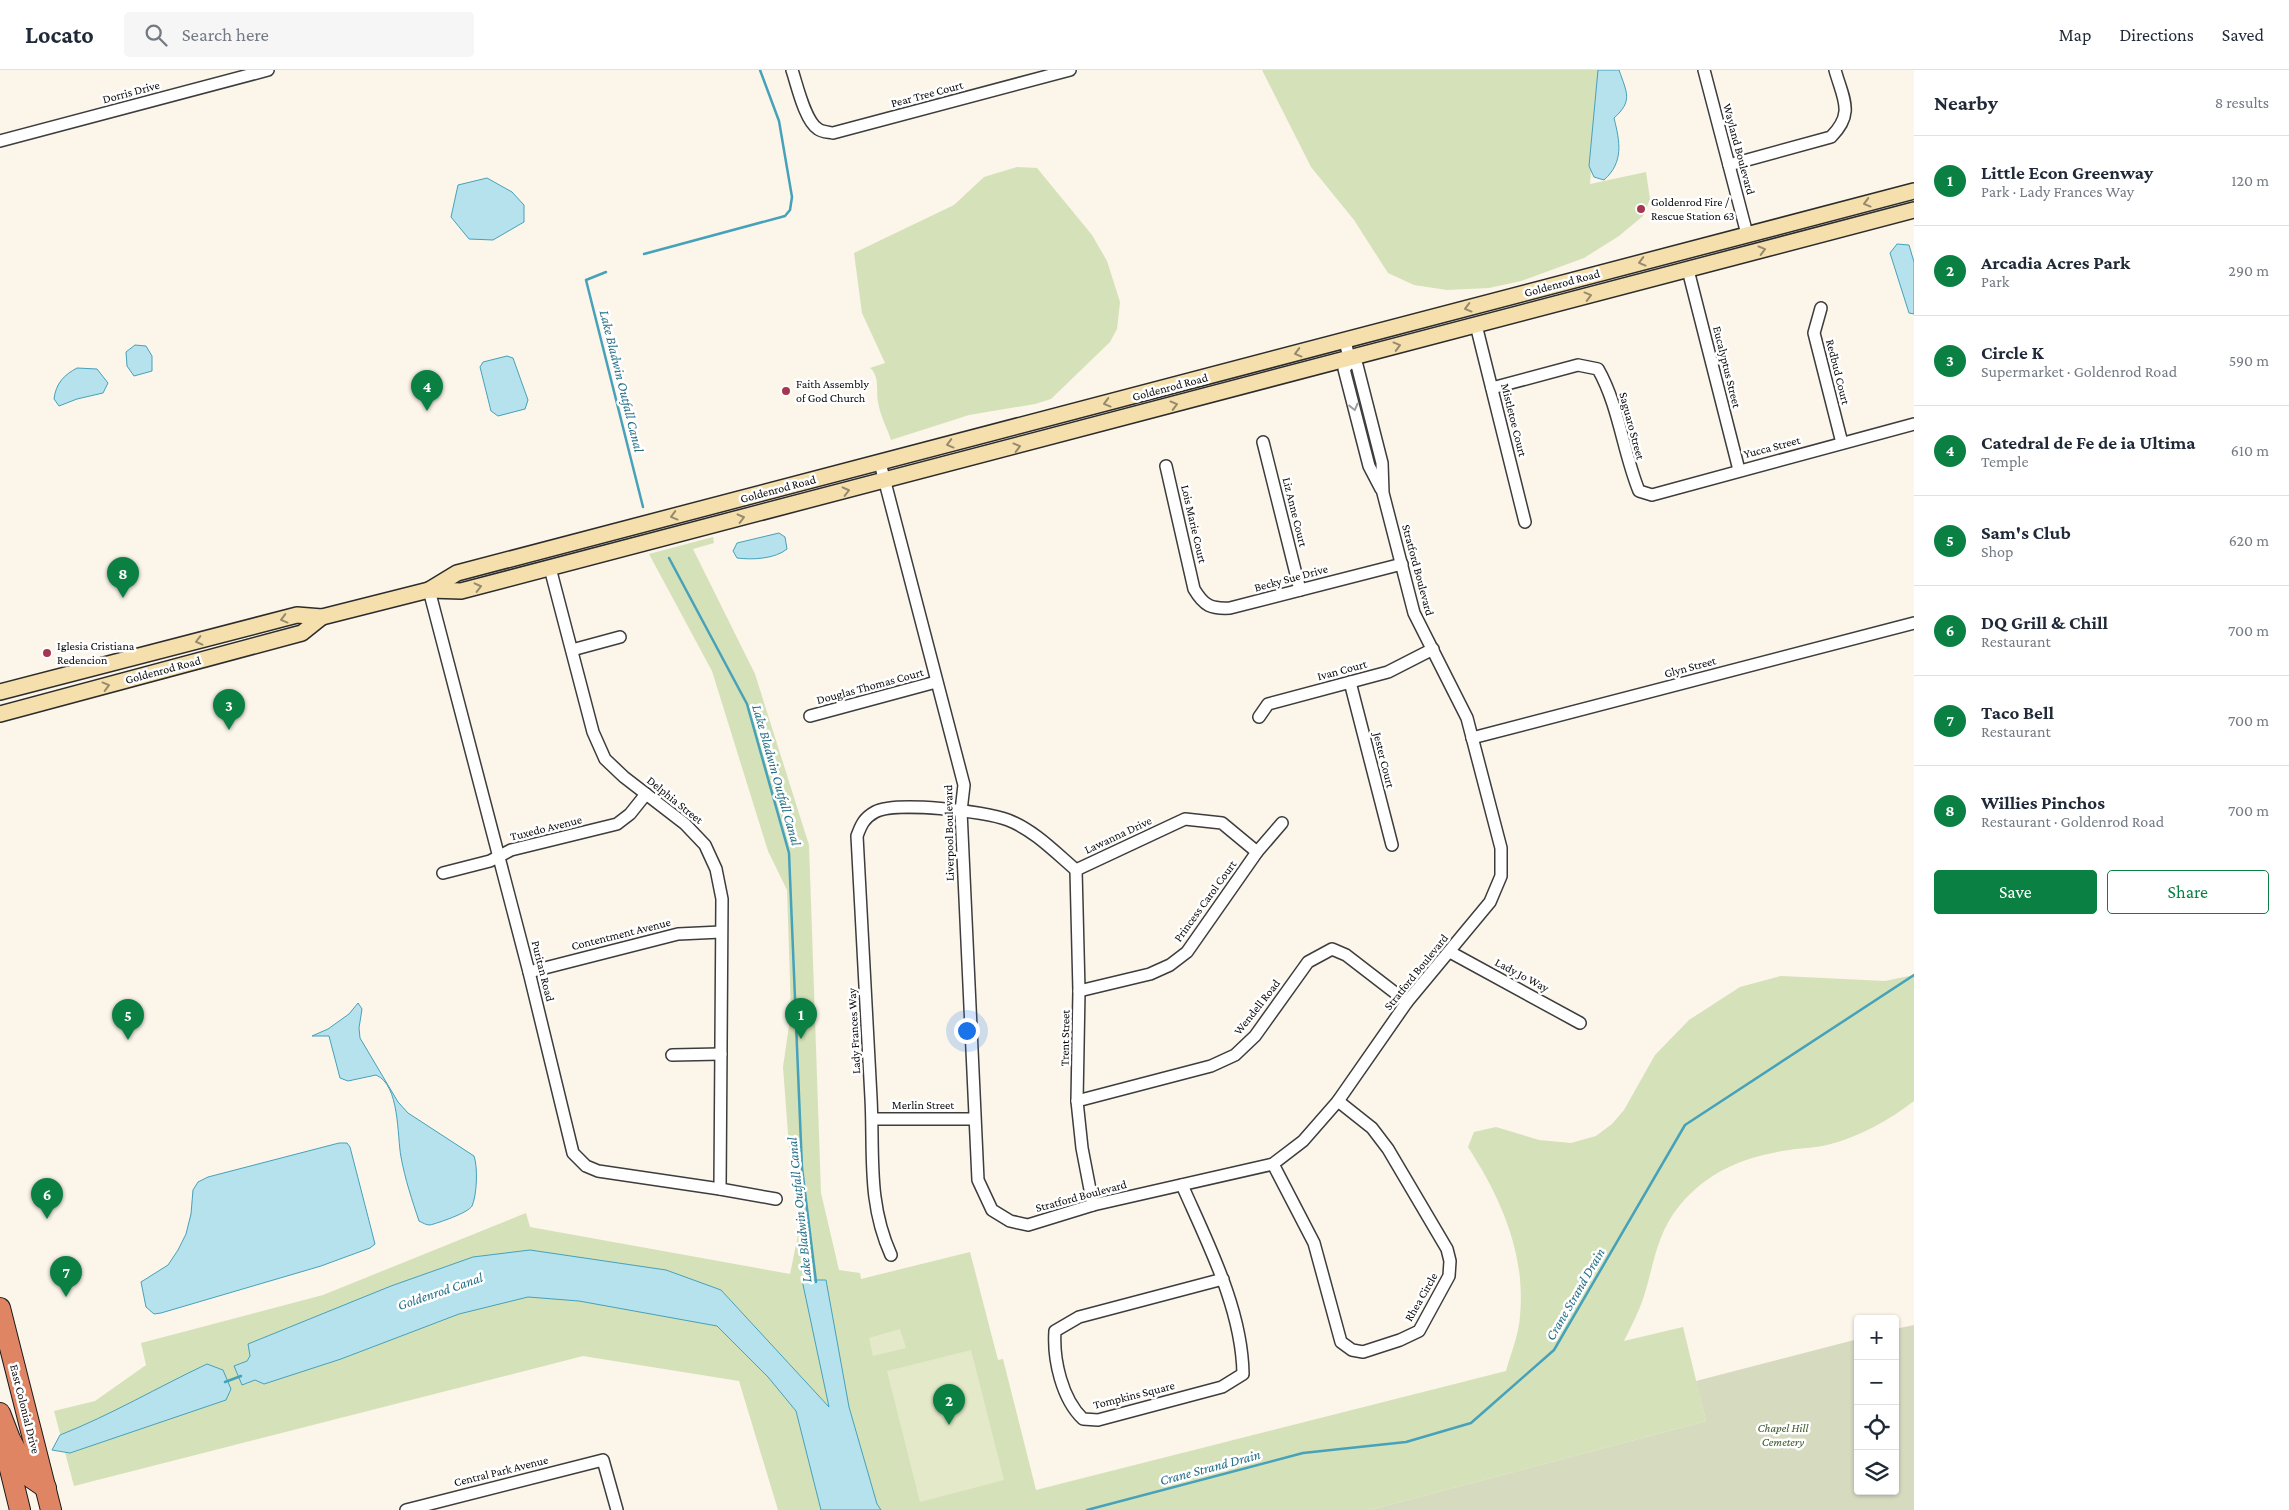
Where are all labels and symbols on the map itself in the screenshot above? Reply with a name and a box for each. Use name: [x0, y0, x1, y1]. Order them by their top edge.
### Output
street label: Pear Tree Court: [889, 77, 966, 110]
street label: Dorris Drive: [101, 78, 161, 106]
street label: Wayland Boulevard: [1720, 102, 1758, 197]
place label: Goldenrod Fire / Rescue Station 63: [1651, 195, 1735, 223]
one-way arrow: [1862, 197, 1871, 208]
marker: Goldenrod Fire / Rescue Station 63: [1635, 203, 1647, 215]
one-way arrow: [1757, 246, 1765, 256]
one-way arrow: [1638, 257, 1647, 267]
street label: Goldenrod Road: [1523, 266, 1602, 300]
one-way arrow: [1583, 291, 1592, 302]
one-way arrow: [1463, 302, 1472, 313]
water label: Lake Bladwin Outfall Canal: [597, 308, 648, 454]
street label: Eucalyptus Street: [1710, 325, 1744, 410]
street label: Redbud Court: [1823, 338, 1853, 407]
one-way arrow: [1392, 341, 1401, 352]
one-way arrow: [1293, 347, 1302, 358]
pin: 4: [411, 370, 443, 411]
street label: Goldenrod Road: [1131, 370, 1210, 404]
place label: Faith Assembly of God Church: [796, 377, 869, 405]
street label: Mistletoe Court: [1498, 382, 1530, 459]
marker: Faith Assembly of God Church: [780, 385, 792, 397]
street label: Saguaro Street: [1616, 391, 1648, 462]
one-way arrow: [1102, 397, 1111, 408]
one-way arrow: [1169, 400, 1178, 411]
one-way arrow: [1348, 403, 1359, 412]
street label: Yucca Street: [1742, 432, 1803, 461]
one-way arrow: [946, 439, 954, 449]
one-way arrow: [1012, 442, 1020, 452]
street label: Goldenrod Road: [739, 472, 818, 506]
street label: Liz Anne Court: [1280, 476, 1311, 549]
street label: Lois Marie Court: [1178, 483, 1210, 566]
one-way arrow: [841, 487, 849, 497]
one-way arrow: [670, 511, 679, 521]
one-way arrow: [737, 514, 745, 524]
street label: Stratford Boulevard: [1399, 523, 1437, 618]
pin: 8: [107, 557, 139, 598]
street label: Becky Sue Drive: [1253, 561, 1329, 595]
one-way arrow: [473, 582, 482, 593]
one-way arrow: [279, 613, 288, 624]
one-way arrow: [194, 635, 203, 646]
place label: Iglesia Cristiana Redencion: [57, 639, 135, 667]
marker: Iglesia Cristiana Redencion: [41, 647, 53, 659]
street label: Goldenrod Road: [124, 653, 203, 687]
street label: Glyn Street: [1663, 653, 1718, 681]
street label: Ivan Court: [1316, 656, 1369, 683]
street label: Douglas Thomas Court: [815, 665, 926, 707]
one-way arrow: [102, 681, 110, 691]
pin: 3: [213, 689, 245, 730]
water label: Lake Bladwin Outfall Canal: [749, 703, 805, 848]
street label: Jester Court: [1370, 730, 1398, 790]
street label: Delphia Street: [644, 773, 707, 828]
street label: Liverpool Boulevard: [941, 784, 957, 881]
street label: Tuxedo Avenue: [509, 812, 583, 844]
street label: Lawanna Drive: [1082, 813, 1154, 857]
street label: Princess Carol Court: [1171, 857, 1240, 944]
street label: Contentment Avenue: [570, 915, 672, 953]
street label: Stratford Boulevard: [1381, 931, 1451, 1013]
street label: Puritan Road: [529, 939, 557, 1004]
street label: Lady Jo Way: [1493, 955, 1552, 995]
street label: Wendell Road: [1231, 976, 1283, 1038]
street label: Lady Frances Way: [845, 987, 863, 1074]
pin: 1: [785, 998, 817, 1039]
pin: 5: [112, 999, 144, 1040]
street label: Trent Street: [1058, 1009, 1073, 1066]
your location: [954, 1018, 980, 1044]
street label: Merlin Street: [892, 1098, 955, 1112]
water label: Lake Bladwin Outfall Canal: [783, 1136, 815, 1283]
street label: Stratford Boulevard: [1034, 1177, 1129, 1215]
pin: 6: [31, 1178, 63, 1219]
water label: Crane Strand Drain: [1542, 1245, 1608, 1343]
pin: 7: [50, 1256, 82, 1297]
water label: Goldenrod Canal: [395, 1269, 485, 1313]
street label: Rhea Circle: [1402, 1270, 1440, 1324]
street label: East Colonial Drive: [7, 1363, 43, 1455]
street label: Tompkins Square: [1092, 1378, 1176, 1412]
pin: 2: [933, 1384, 965, 1425]
park label: Chapel Hill Cemetery: [1758, 1421, 1810, 1449]
water label: Crane Strand Drain: [1158, 1446, 1262, 1488]
street label: Central Park Avenue: [452, 1453, 550, 1489]

